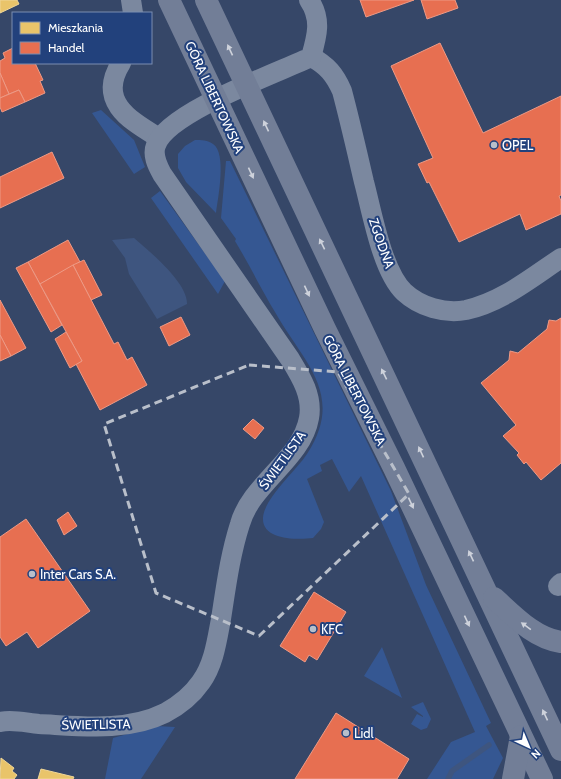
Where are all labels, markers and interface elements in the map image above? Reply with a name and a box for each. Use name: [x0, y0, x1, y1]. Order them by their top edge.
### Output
legend: [12, 12, 152, 64]
text: Mieszkania: [48, 20, 103, 35]
street label: GÓRA LIBERTOWSKA: [182, 38, 248, 156]
text: Handel: [48, 40, 85, 55]
one-way arrow: [227, 45, 233, 56]
one-way arrow: [262, 120, 268, 132]
place label: OPEL: [502, 137, 534, 153]
marker: OPEL: [489, 140, 499, 150]
one-way arrow: [248, 168, 254, 179]
street label: ZGODNA: [366, 216, 398, 270]
one-way arrow: [319, 238, 325, 249]
one-way arrow: [304, 285, 310, 296]
street label: GÓRA LIBERTOWSKA: [320, 332, 390, 448]
one-way arrow: [381, 368, 387, 379]
street label: ŚWIETLISTA: [255, 427, 309, 493]
one-way arrow: [418, 446, 424, 458]
one-way arrow: [408, 497, 414, 509]
one-way arrow: [468, 551, 474, 562]
place label: Inter Cars S.A.: [40, 566, 116, 582]
marker: Inter Cars S.A.: [27, 569, 37, 579]
one-way arrow: [464, 615, 470, 626]
place label: KFC: [321, 621, 343, 637]
one-way arrow: [521, 622, 531, 630]
marker: KFC: [308, 624, 318, 634]
one-way arrow: [542, 709, 548, 721]
street label: ŚWIETLISTA: [61, 715, 131, 733]
place label: Lidl: [354, 725, 374, 741]
north arrow: [509, 727, 549, 767]
marker: Lidl: [341, 728, 351, 738]
text: N: [528, 746, 544, 762]

